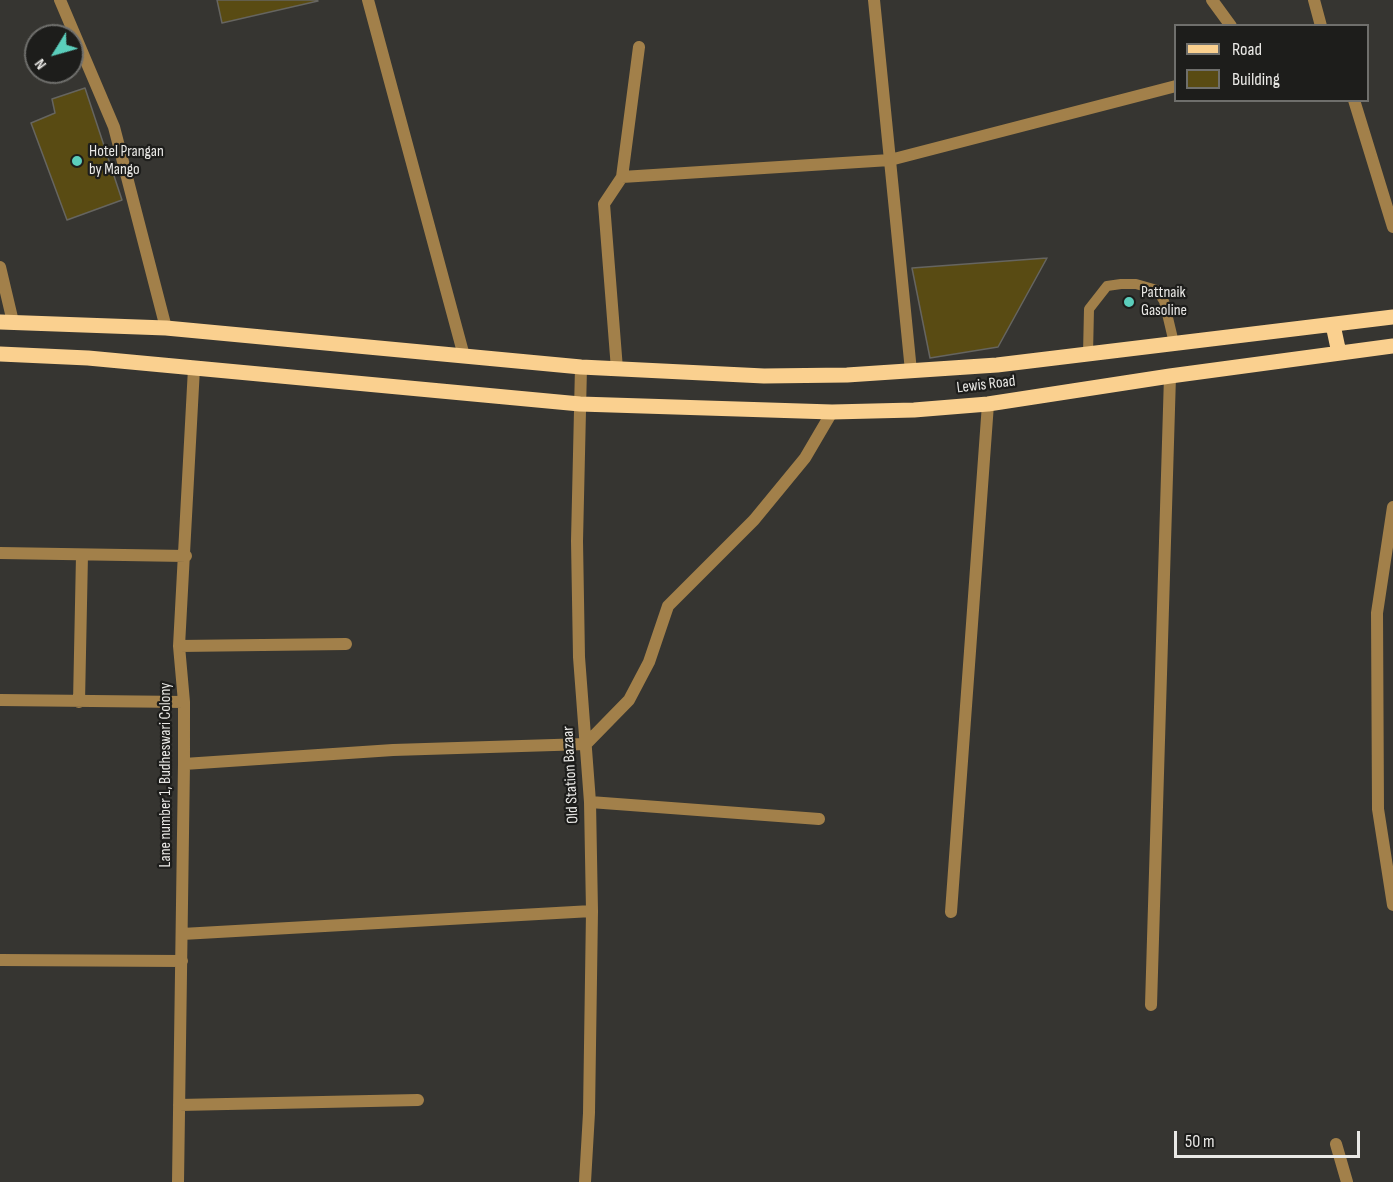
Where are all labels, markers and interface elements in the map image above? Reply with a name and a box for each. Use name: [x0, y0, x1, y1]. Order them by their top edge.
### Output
north arrow: [24, 24, 84, 84]
legend: [1174, 24, 1369, 102]
text: Road: [1232, 39, 1262, 60]
text: N: [31, 55, 51, 73]
text: Building: [1232, 69, 1280, 90]
place label: Hotel Prangan by Mango: [89, 142, 164, 180]
marker: Hotel Prangan by Mango: [70, 154, 84, 168]
place label: Pattnaik Gasoline: [1141, 283, 1187, 321]
marker: Pattnaik Gasoline: [1122, 295, 1136, 309]
street label: Lewis Road: [956, 372, 1016, 398]
street label: Lane number 1, Budheswari Colony: [156, 683, 176, 867]
street label: Old Station Bazaar: [559, 726, 583, 824]
scale bar: [1177, 1119, 1363, 1157]
text: 50 m: [1185, 1131, 1215, 1152]

